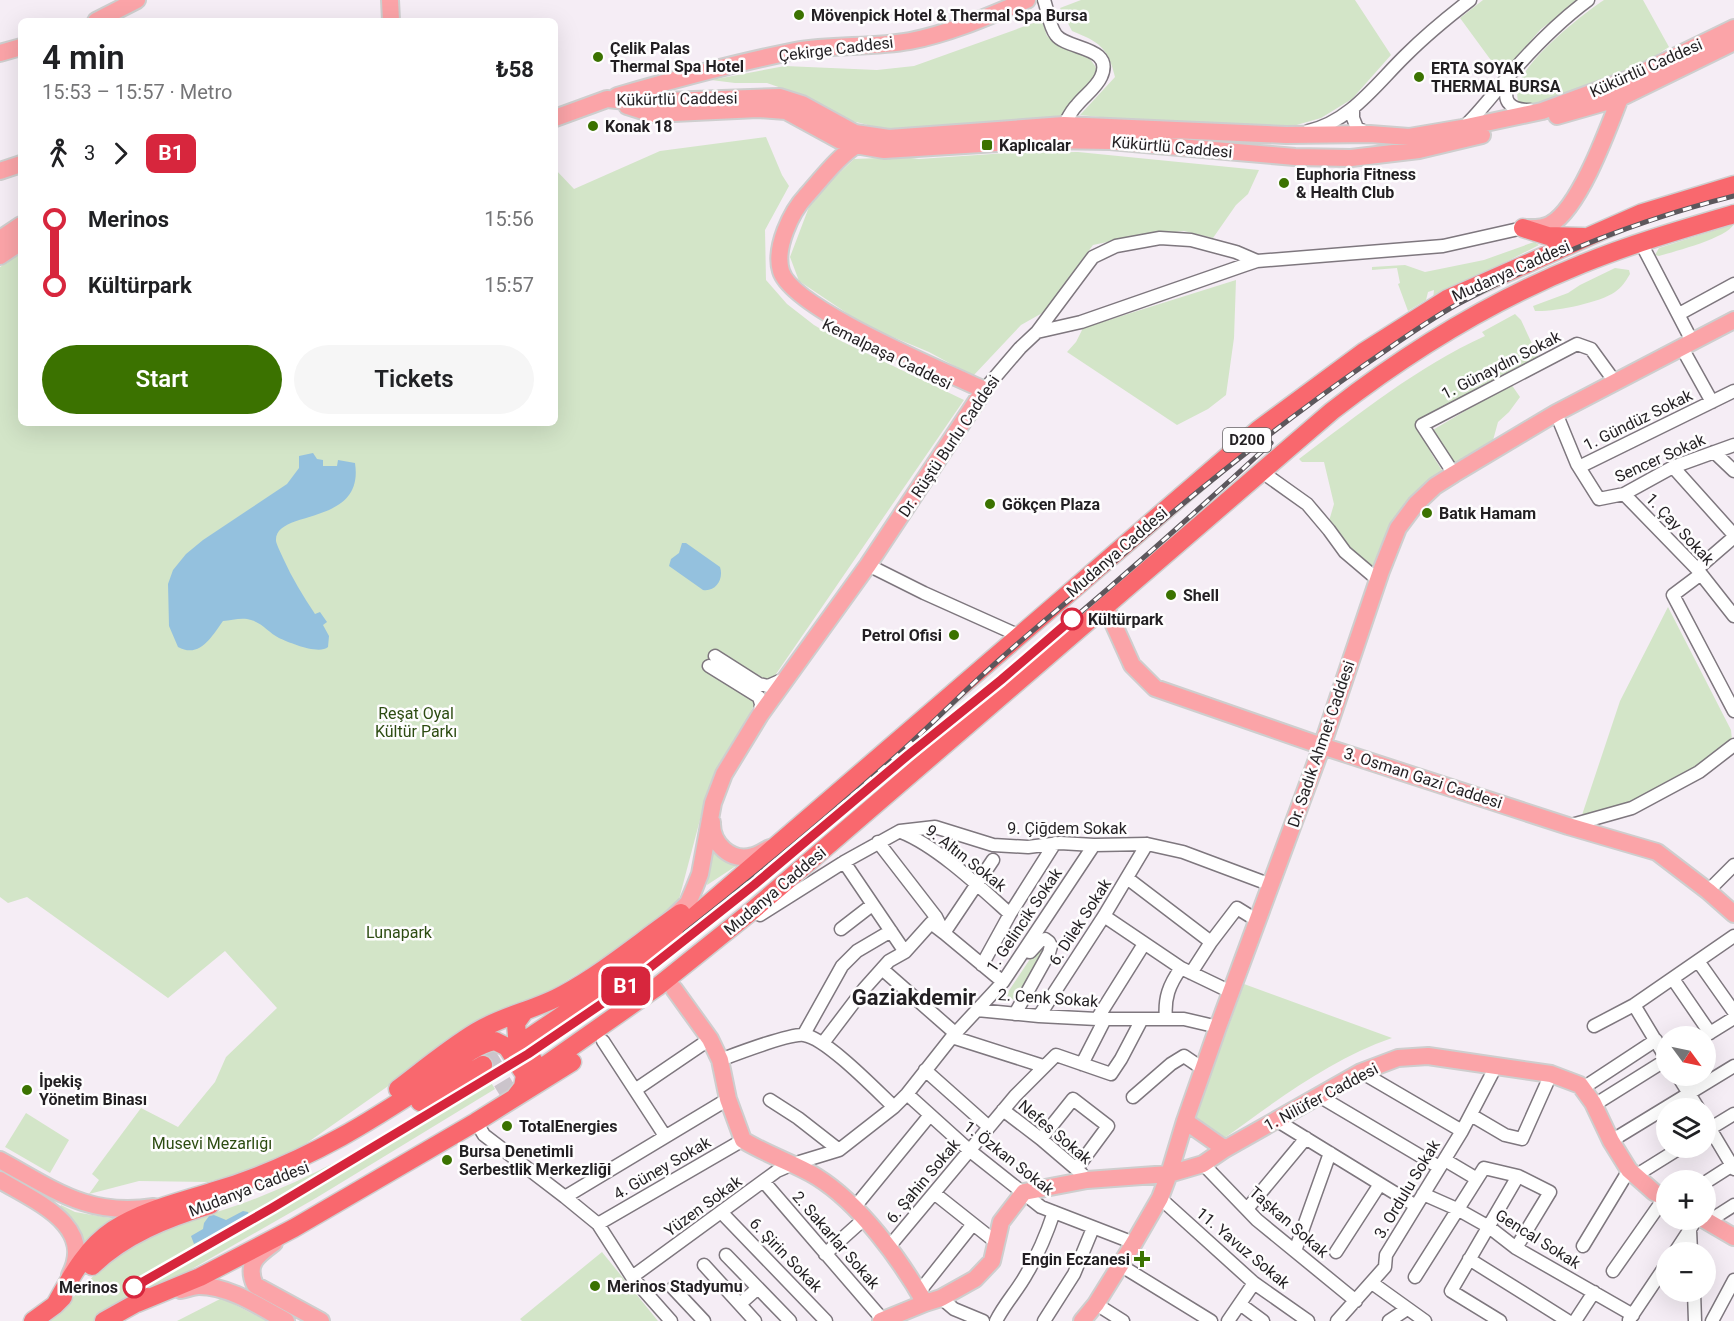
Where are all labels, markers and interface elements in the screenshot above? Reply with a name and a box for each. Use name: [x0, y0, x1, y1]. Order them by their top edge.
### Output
place label: Mövenpick Hotel & Thermal Spa Bursa: [811, 6, 1088, 25]
marker: Mövenpick Hotel & Thermal Spa Bursa: [792, 8, 806, 22]
street label: Çekirge Caddesi: [778, 33, 894, 65]
street label: Kükürtlü Caddesi: [1587, 35, 1705, 101]
text: 4 min: [42, 38, 125, 77]
place label: Çelik Palas Thermal Spa Hotel: [610, 39, 744, 76]
marker: Çelik Palas Thermal Spa Hotel: [591, 50, 605, 64]
text: ₺58: [496, 57, 534, 82]
place label: ERTA SOYAK THERMAL BURSA: [1431, 59, 1561, 96]
marker: ERTA SOYAK THERMAL BURSA: [1412, 70, 1426, 84]
text: 15:53 – 15:57 · Metro: [42, 80, 232, 104]
street label: Kükürtlü Caddesi: [616, 88, 738, 110]
place label: Konak 18: [605, 117, 672, 136]
marker: Konak 18: [586, 119, 600, 133]
street label: Kükürtlü Caddesi: [1111, 132, 1233, 162]
place label: Kaplıcalar: [999, 136, 1071, 155]
icon: walk: [42, 137, 75, 170]
icon: forward: [104, 137, 137, 170]
marker: Kaplıcalar: [980, 138, 994, 152]
text: 3: [84, 141, 95, 165]
text: B1: [158, 141, 184, 165]
place label: Euphoria Fitness & Health Club: [1296, 165, 1416, 202]
marker: Euphoria Fitness & Health Club: [1277, 176, 1291, 190]
text: Merinos: [88, 207, 169, 232]
text: 15:56: [484, 207, 534, 231]
street label: Mudanya Caddesi: [1449, 236, 1573, 306]
text: Kültürpark: [88, 273, 192, 298]
text: 15:57: [484, 273, 534, 297]
street label: Kemalpaşa Caddesi: [819, 314, 955, 394]
street label: 1. Günaydın Sokak: [1438, 326, 1565, 403]
button: Start: [42, 345, 282, 414]
button: Tickets: [294, 345, 534, 414]
street label: Dr. Rüştü Burlu Caddesi: [894, 372, 1004, 520]
street label: 1. Gündüz Sokak: [1580, 385, 1696, 455]
road number: D200: [1223, 428, 1271, 452]
street label: Sencer Sokak: [1612, 429, 1709, 486]
street label: 1. Çay Sokak: [1642, 489, 1719, 570]
place label: Gökçen Plaza: [1002, 495, 1101, 514]
marker: Gökçen Plaza: [983, 497, 997, 511]
street label: Mudanya Caddesi: [1063, 503, 1171, 601]
place label: Batık Hamam: [1439, 504, 1536, 523]
marker: Batık Hamam: [1420, 506, 1434, 520]
place label: Shell: [1183, 586, 1219, 605]
marker: Shell: [1164, 588, 1178, 602]
marker: Kültürpark: [1061, 608, 1083, 630]
place label: Kültürpark: [1088, 610, 1164, 629]
place label: Petrol Ofisi: [862, 626, 942, 645]
marker: Petrol Ofisi: [947, 628, 961, 642]
street label: Dr. Sadık Ahmet Caddesi: [1283, 658, 1359, 830]
park label: Reşat Oyal Kültür Parkı: [375, 704, 457, 741]
street label: 3. Osman Gazi Caddesi: [1342, 743, 1504, 813]
street label: 9. Çiğdem Sokak: [1007, 819, 1128, 838]
street label: 9. Altın Sokak: [922, 821, 1011, 896]
street label: Mudanya Caddesi: [720, 843, 830, 939]
street label: 1. Gelincik Sokak: [982, 864, 1066, 976]
street label: 6. Dilek Sokak: [1045, 874, 1116, 969]
park label: Lunapark: [366, 923, 433, 942]
line badge: B1: [599, 966, 653, 1006]
text: B1: [613, 974, 639, 998]
district label: Gaziakdemir: [852, 985, 976, 1010]
street label: 2. Cenk Sokak: [997, 985, 1100, 1011]
north arrow: [1656, 1026, 1716, 1086]
map controls: [1656, 1026, 1716, 1302]
street label: 1. Nilüfer Caddesi: [1261, 1059, 1381, 1135]
place label: İpekiş Yönetim Binası: [39, 1072, 147, 1109]
marker: İpekiş Yönetim Binası: [20, 1083, 34, 1097]
street label: Nefes Sokak: [1015, 1096, 1096, 1169]
button: layers: [1656, 1098, 1716, 1158]
place label: TotalEnergies: [519, 1117, 617, 1136]
street label: 1. Özkan Sokak: [960, 1117, 1059, 1200]
marker: TotalEnergies: [500, 1119, 514, 1133]
street label: 4. Güney Sokak: [610, 1132, 715, 1204]
park label: Musevi Mezarlığı: [152, 1134, 272, 1153]
street label: 6. Şahin Sokak: [882, 1134, 964, 1227]
street label: 3. Ordulu Sokak: [1370, 1136, 1444, 1242]
place label: Bursa Denetimli Serbestlik Merkezliği: [459, 1142, 611, 1179]
marker: Bursa Denetimli Serbestlik Merkezliği: [440, 1153, 454, 1167]
street label: Mudanya Caddesi: [186, 1157, 312, 1221]
button: +: [1656, 1170, 1716, 1230]
street label: Yüzen Sokak: [661, 1171, 746, 1240]
street label: Taşkan Sokak: [1245, 1182, 1333, 1262]
street label: 2. Sakarlar Sokak: [788, 1187, 884, 1293]
street label: 11. Yavuz Sokak: [1193, 1203, 1294, 1293]
street label: Gencal Sokak: [1492, 1205, 1585, 1273]
street label: 6. Şirin Sokak: [746, 1214, 827, 1297]
button: −: [1656, 1242, 1716, 1302]
place label: Engin Eczanesi: [1022, 1250, 1130, 1269]
marker: Engin Eczanesi: [1135, 1252, 1149, 1266]
marker: Merinos: [123, 1276, 145, 1298]
place label: Merinos Stadyumu: [607, 1277, 743, 1296]
place label: Merinos: [59, 1278, 118, 1297]
marker: Merinos Stadyumu: [588, 1279, 602, 1293]

